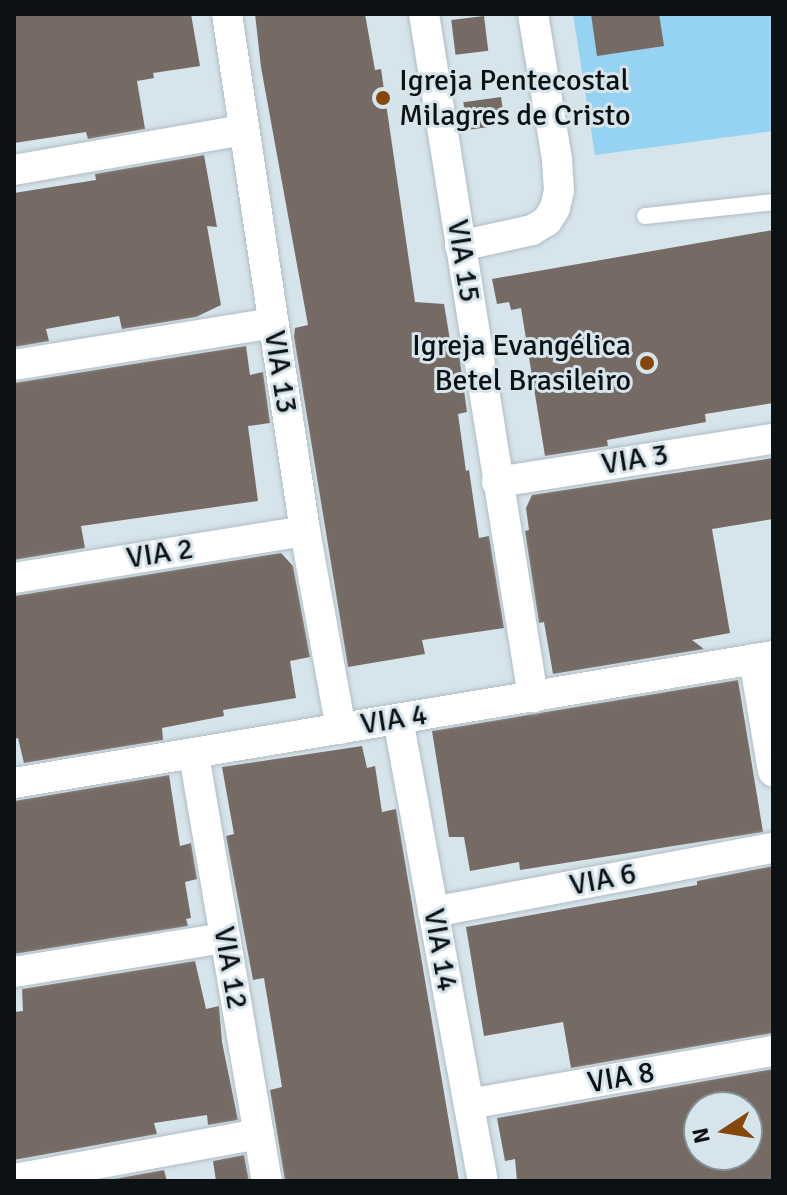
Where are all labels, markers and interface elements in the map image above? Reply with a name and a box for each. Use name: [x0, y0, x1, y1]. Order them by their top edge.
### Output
place label: Igreja Pentecostal Milagres de Cristo: [399, 63, 631, 134]
marker: Igreja Pentecostal Milagres de Cristo: [374, 89, 392, 107]
street label: VIA 15: [439, 217, 487, 305]
street label: VIA 13: [256, 328, 304, 416]
place label: Igreja Evangélica Betel Brasileiro: [412, 328, 631, 398]
marker: Igreja Evangélica Betel Brasileiro: [638, 354, 656, 372]
street label: VIA 3: [599, 437, 671, 483]
street label: VIA 2: [124, 531, 196, 577]
street label: VIA 4: [358, 697, 430, 743]
street label: VIA 6: [567, 856, 639, 904]
street label: VIA 14: [415, 906, 465, 994]
street label: VIA 12: [205, 924, 255, 1012]
street label: VIA 8: [585, 1054, 657, 1102]
north arrow: [683, 1091, 763, 1171]
text: N: [686, 1125, 716, 1146]

